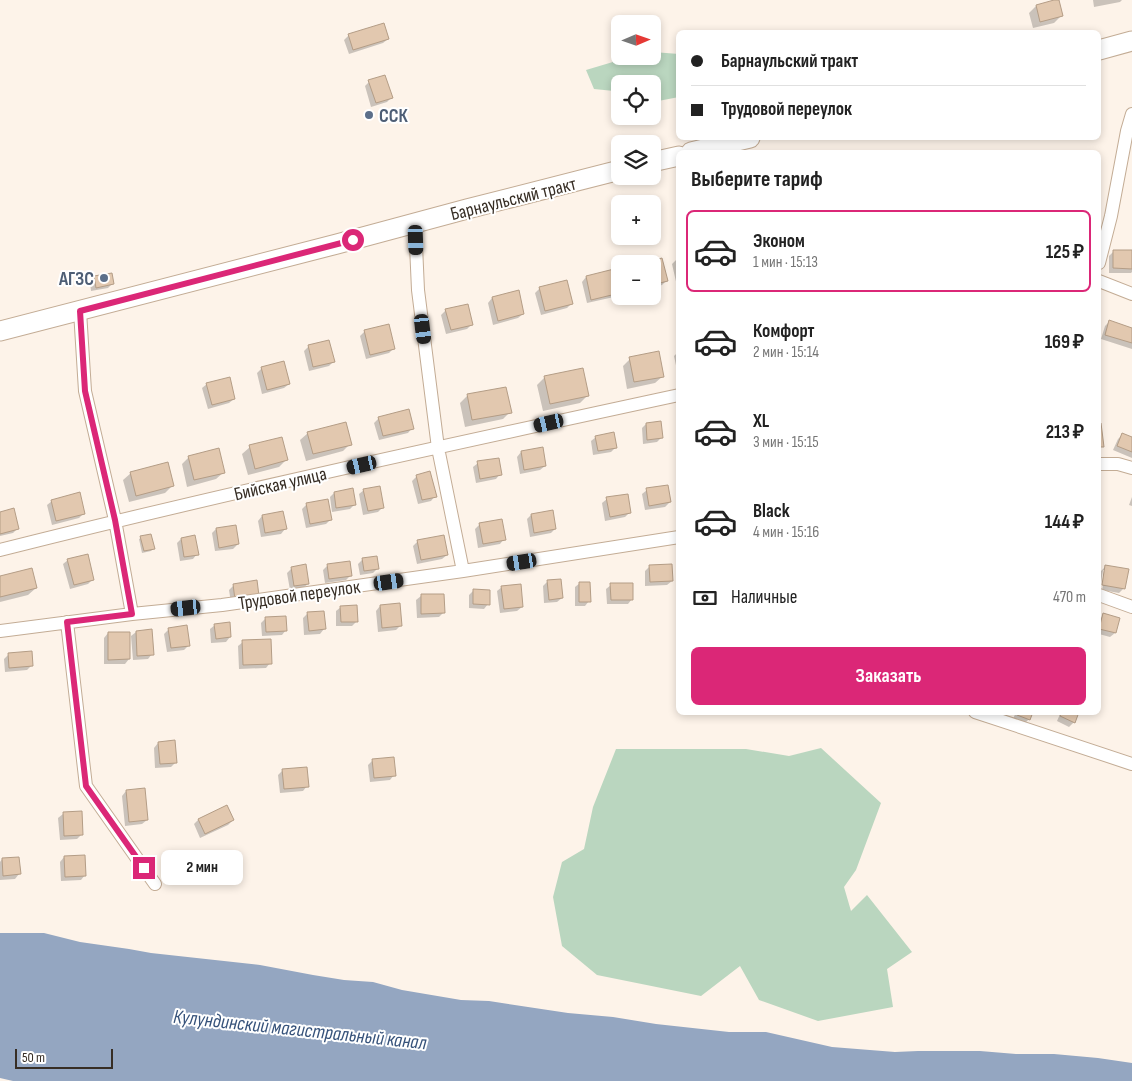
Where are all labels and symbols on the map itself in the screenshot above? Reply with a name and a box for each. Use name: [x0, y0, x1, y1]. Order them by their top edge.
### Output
north arrow: [611, 15, 661, 65]
place label: ССК: [379, 105, 408, 128]
marker: ССК: [363, 109, 375, 121]
street label: Барнаульский тракт: [448, 173, 579, 226]
car: [407, 225, 424, 255]
route start: [342, 229, 364, 251]
place label: АГЗС: [58, 268, 94, 291]
marker: АГЗС: [98, 272, 110, 284]
car: [413, 313, 432, 345]
car: [532, 412, 565, 434]
car: [345, 454, 378, 476]
street label: Бийская улица: [232, 463, 329, 506]
car: [506, 552, 537, 572]
car: [373, 572, 404, 592]
street label: Трудовой переулок: [237, 575, 362, 615]
car: [170, 599, 201, 617]
callout: 2 мин: [162, 850, 244, 886]
route end: [133, 857, 155, 879]
water label: Кулундинский магистральный канал: [172, 1005, 428, 1055]
scale bar: [15, 1046, 112, 1069]

